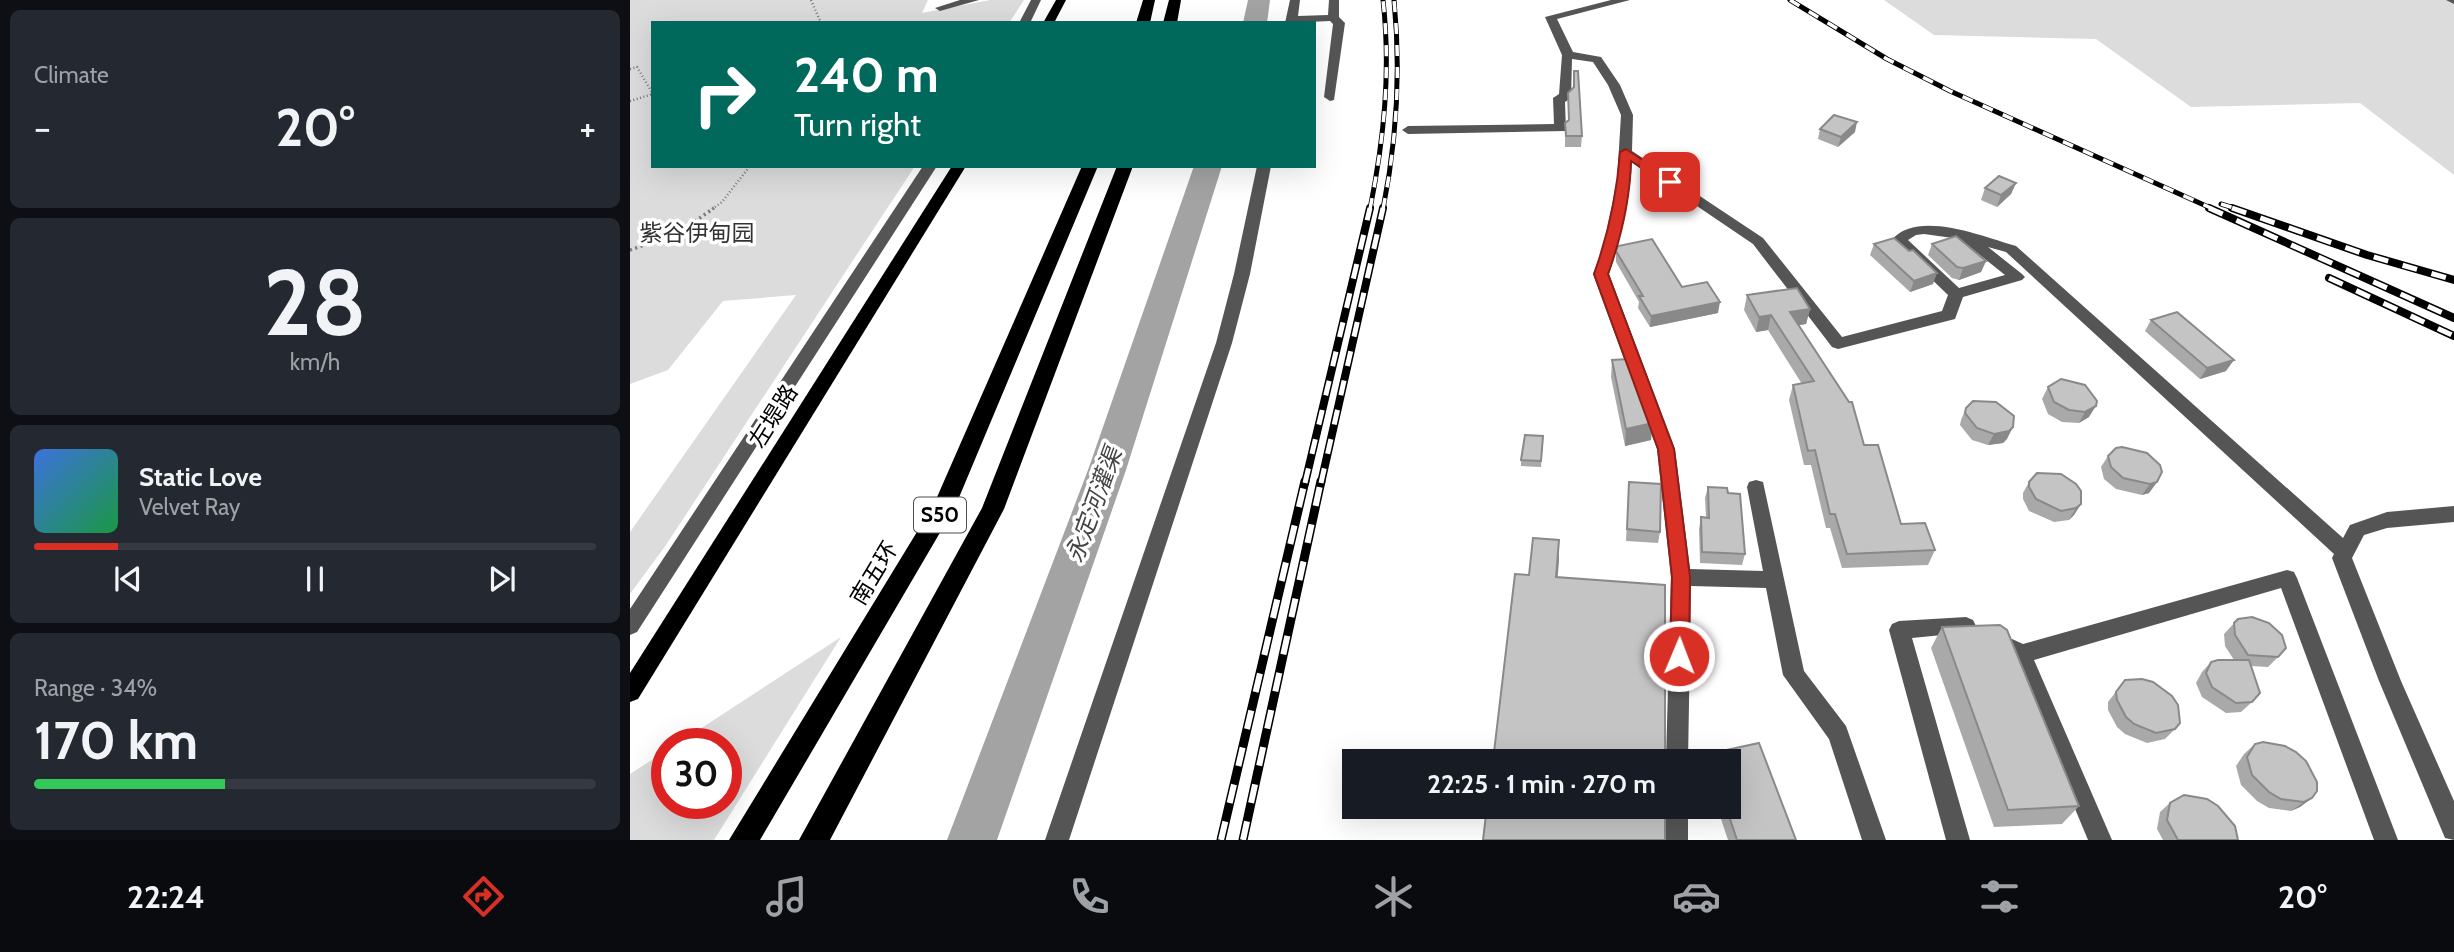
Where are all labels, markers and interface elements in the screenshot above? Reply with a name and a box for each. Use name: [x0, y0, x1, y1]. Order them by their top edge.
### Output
text: 240 m: [794, 45, 939, 104]
icon: right: [679, 49, 770, 140]
text: Climate: [34, 61, 109, 89]
text: 20°: [275, 96, 355, 159]
text: −: [34, 104, 51, 151]
text: +: [579, 104, 596, 151]
text: Turn right: [794, 105, 921, 144]
pin: [1640, 152, 1700, 212]
icon: arrive: [1651, 163, 1689, 201]
park label: 紫谷伊甸园: [640, 219, 755, 247]
text: 28: [263, 247, 367, 358]
text: km/h: [290, 348, 340, 376]
street label: 左堤路: [743, 379, 803, 453]
water label: 永定河灌渠: [1059, 441, 1129, 566]
text: Static Love: [139, 461, 262, 493]
text: Velvet Ray: [139, 493, 240, 521]
road number: S50: [914, 498, 966, 532]
street label: 南五环: [844, 536, 904, 610]
icon: previous: [109, 560, 147, 598]
icon: pause: [296, 560, 334, 598]
icon: next: [483, 560, 521, 598]
position arrow: [1642, 619, 1716, 693]
text: Range · 34%: [34, 674, 157, 702]
text: 170 km: [34, 709, 198, 772]
speed limit sign: 30: [651, 728, 742, 819]
text: 22:25 · 1 min · 270 m: [1427, 768, 1656, 800]
icon: directions: [459, 872, 508, 921]
icon: music: [762, 872, 811, 921]
icon: phone: [1065, 872, 1114, 921]
icon: climate: [1369, 872, 1418, 921]
icon: car: [1672, 872, 1721, 921]
icon: filters: [1975, 872, 2024, 921]
text: 22:24: [127, 877, 205, 916]
text: 20°: [2278, 877, 2327, 916]

